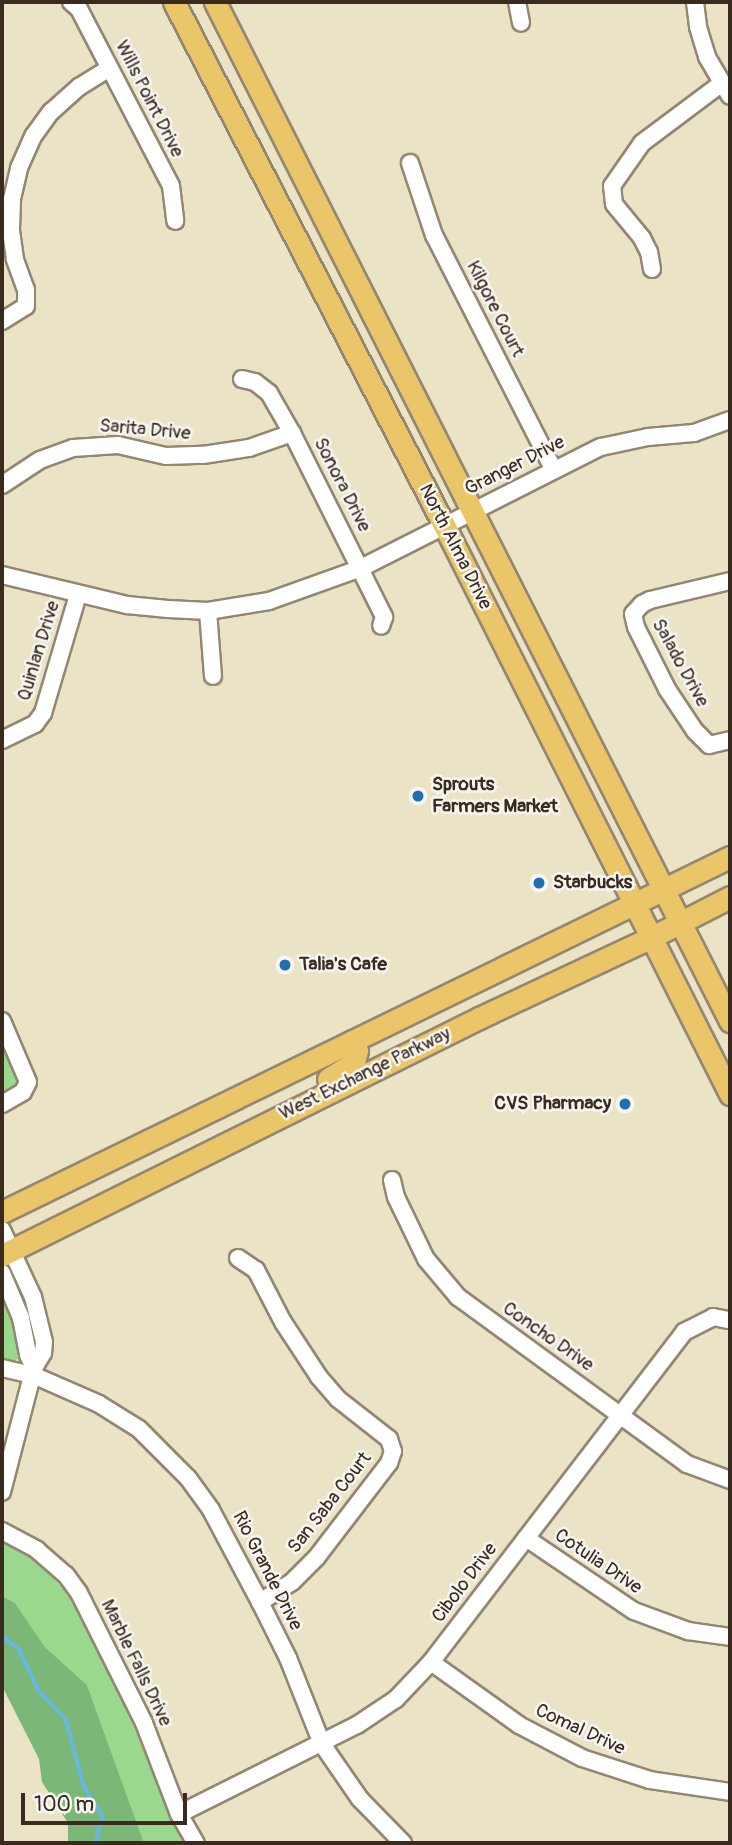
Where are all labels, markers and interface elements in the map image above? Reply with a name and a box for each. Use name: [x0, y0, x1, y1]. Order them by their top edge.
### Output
street label: Wills Point Drive: [110, 37, 188, 161]
street label: Kilgore Court: [461, 257, 529, 361]
street label: Sarita Drive: [99, 415, 191, 445]
street label: Granger Drive: [461, 431, 569, 501]
street label: Sonora Drive: [309, 434, 375, 536]
street label: North Alma Drive: [414, 480, 496, 614]
street label: Quinlan Drive: [13, 598, 65, 704]
street label: Salado Drive: [646, 615, 714, 711]
place label: Sprouts Farmers Market: [432, 774, 558, 818]
marker: Sprouts Farmers Market: [410, 788, 426, 804]
place label: Starbucks: [553, 872, 632, 894]
marker: Starbucks: [531, 875, 547, 891]
place label: Talia's Cafe: [299, 954, 387, 976]
marker: Talia's Cafe: [277, 957, 293, 973]
street label: West Exchange Parkway: [276, 1023, 454, 1125]
place label: CVS Pharmacy: [494, 1093, 611, 1115]
marker: CVS Pharmacy: [617, 1096, 633, 1112]
street label: Concho Drive: [498, 1297, 598, 1377]
street label: San Saba Court: [283, 1448, 377, 1558]
street label: Rio Grande Drive: [227, 1508, 307, 1634]
street label: Cotulia Drive: [550, 1524, 646, 1600]
street label: Cibolo Drive: [428, 1539, 502, 1627]
street label: Marble Falls Drive: [96, 1596, 176, 1730]
street label: Comal Drive: [532, 1699, 628, 1761]
scale bar: [24, 1778, 191, 1822]
text: 100 m: [34, 1791, 94, 1818]

